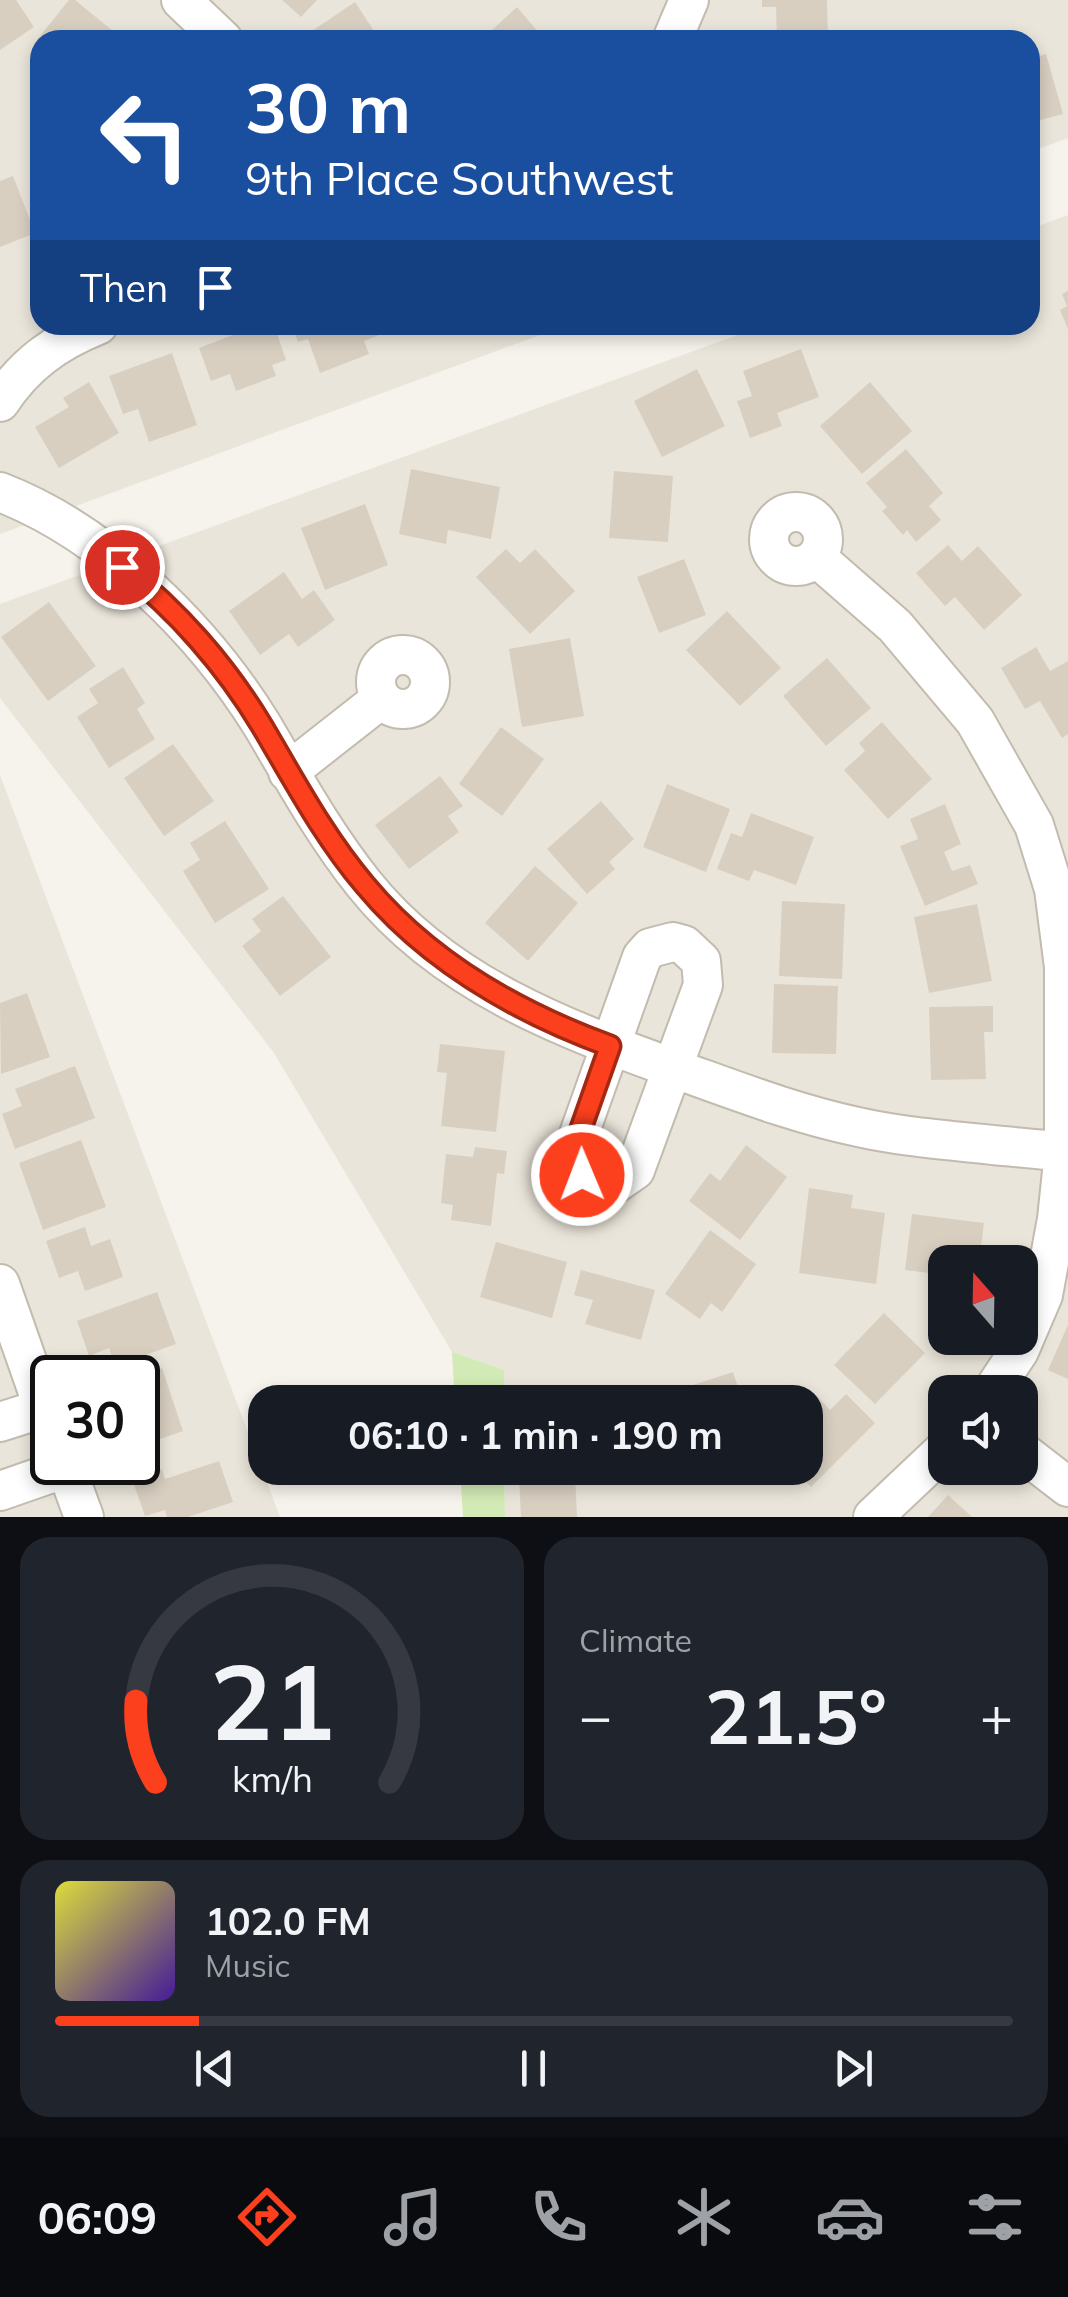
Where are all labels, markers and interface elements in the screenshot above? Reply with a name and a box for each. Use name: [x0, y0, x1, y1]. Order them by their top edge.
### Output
text: 30 m: [245, 63, 411, 151]
icon: left: [80, 70, 210, 200]
text: 9th Place Southwest: [245, 150, 674, 206]
icon: arrive: [188, 260, 243, 315]
text: Then: [80, 264, 168, 312]
pin: [80, 525, 165, 610]
icon: arrive: [95, 540, 150, 595]
position arrow: [530, 1123, 634, 1227]
north arrow: [928, 1245, 1038, 1355]
map controls: [928, 1245, 1038, 1485]
speed limit sign: 30: [30, 1355, 160, 1485]
button: sound: [928, 1375, 1038, 1485]
text: 06:10 · 1 min · 190 m: [348, 1411, 723, 1459]
text: Climate: [579, 1620, 692, 1660]
text: 21: [210, 1635, 334, 1766]
text: 21.5°: [705, 1669, 887, 1763]
text: −: [579, 1681, 612, 1750]
text: +: [980, 1681, 1013, 1750]
text: km/h: [232, 1756, 312, 1801]
text: 102.0 FM: [205, 1897, 371, 1945]
text: Music: [205, 1945, 290, 1985]
icon: previous: [187, 2041, 242, 2096]
icon: pause: [506, 2041, 561, 2096]
icon: next: [826, 2041, 881, 2096]
icon: directions: [232, 2182, 302, 2252]
icon: music: [378, 2182, 448, 2252]
icon: phone: [524, 2182, 594, 2252]
icon: climate: [669, 2182, 739, 2252]
icon: car: [815, 2182, 885, 2252]
icon: filters: [960, 2182, 1030, 2252]
text: 06:09: [38, 2189, 157, 2245]

